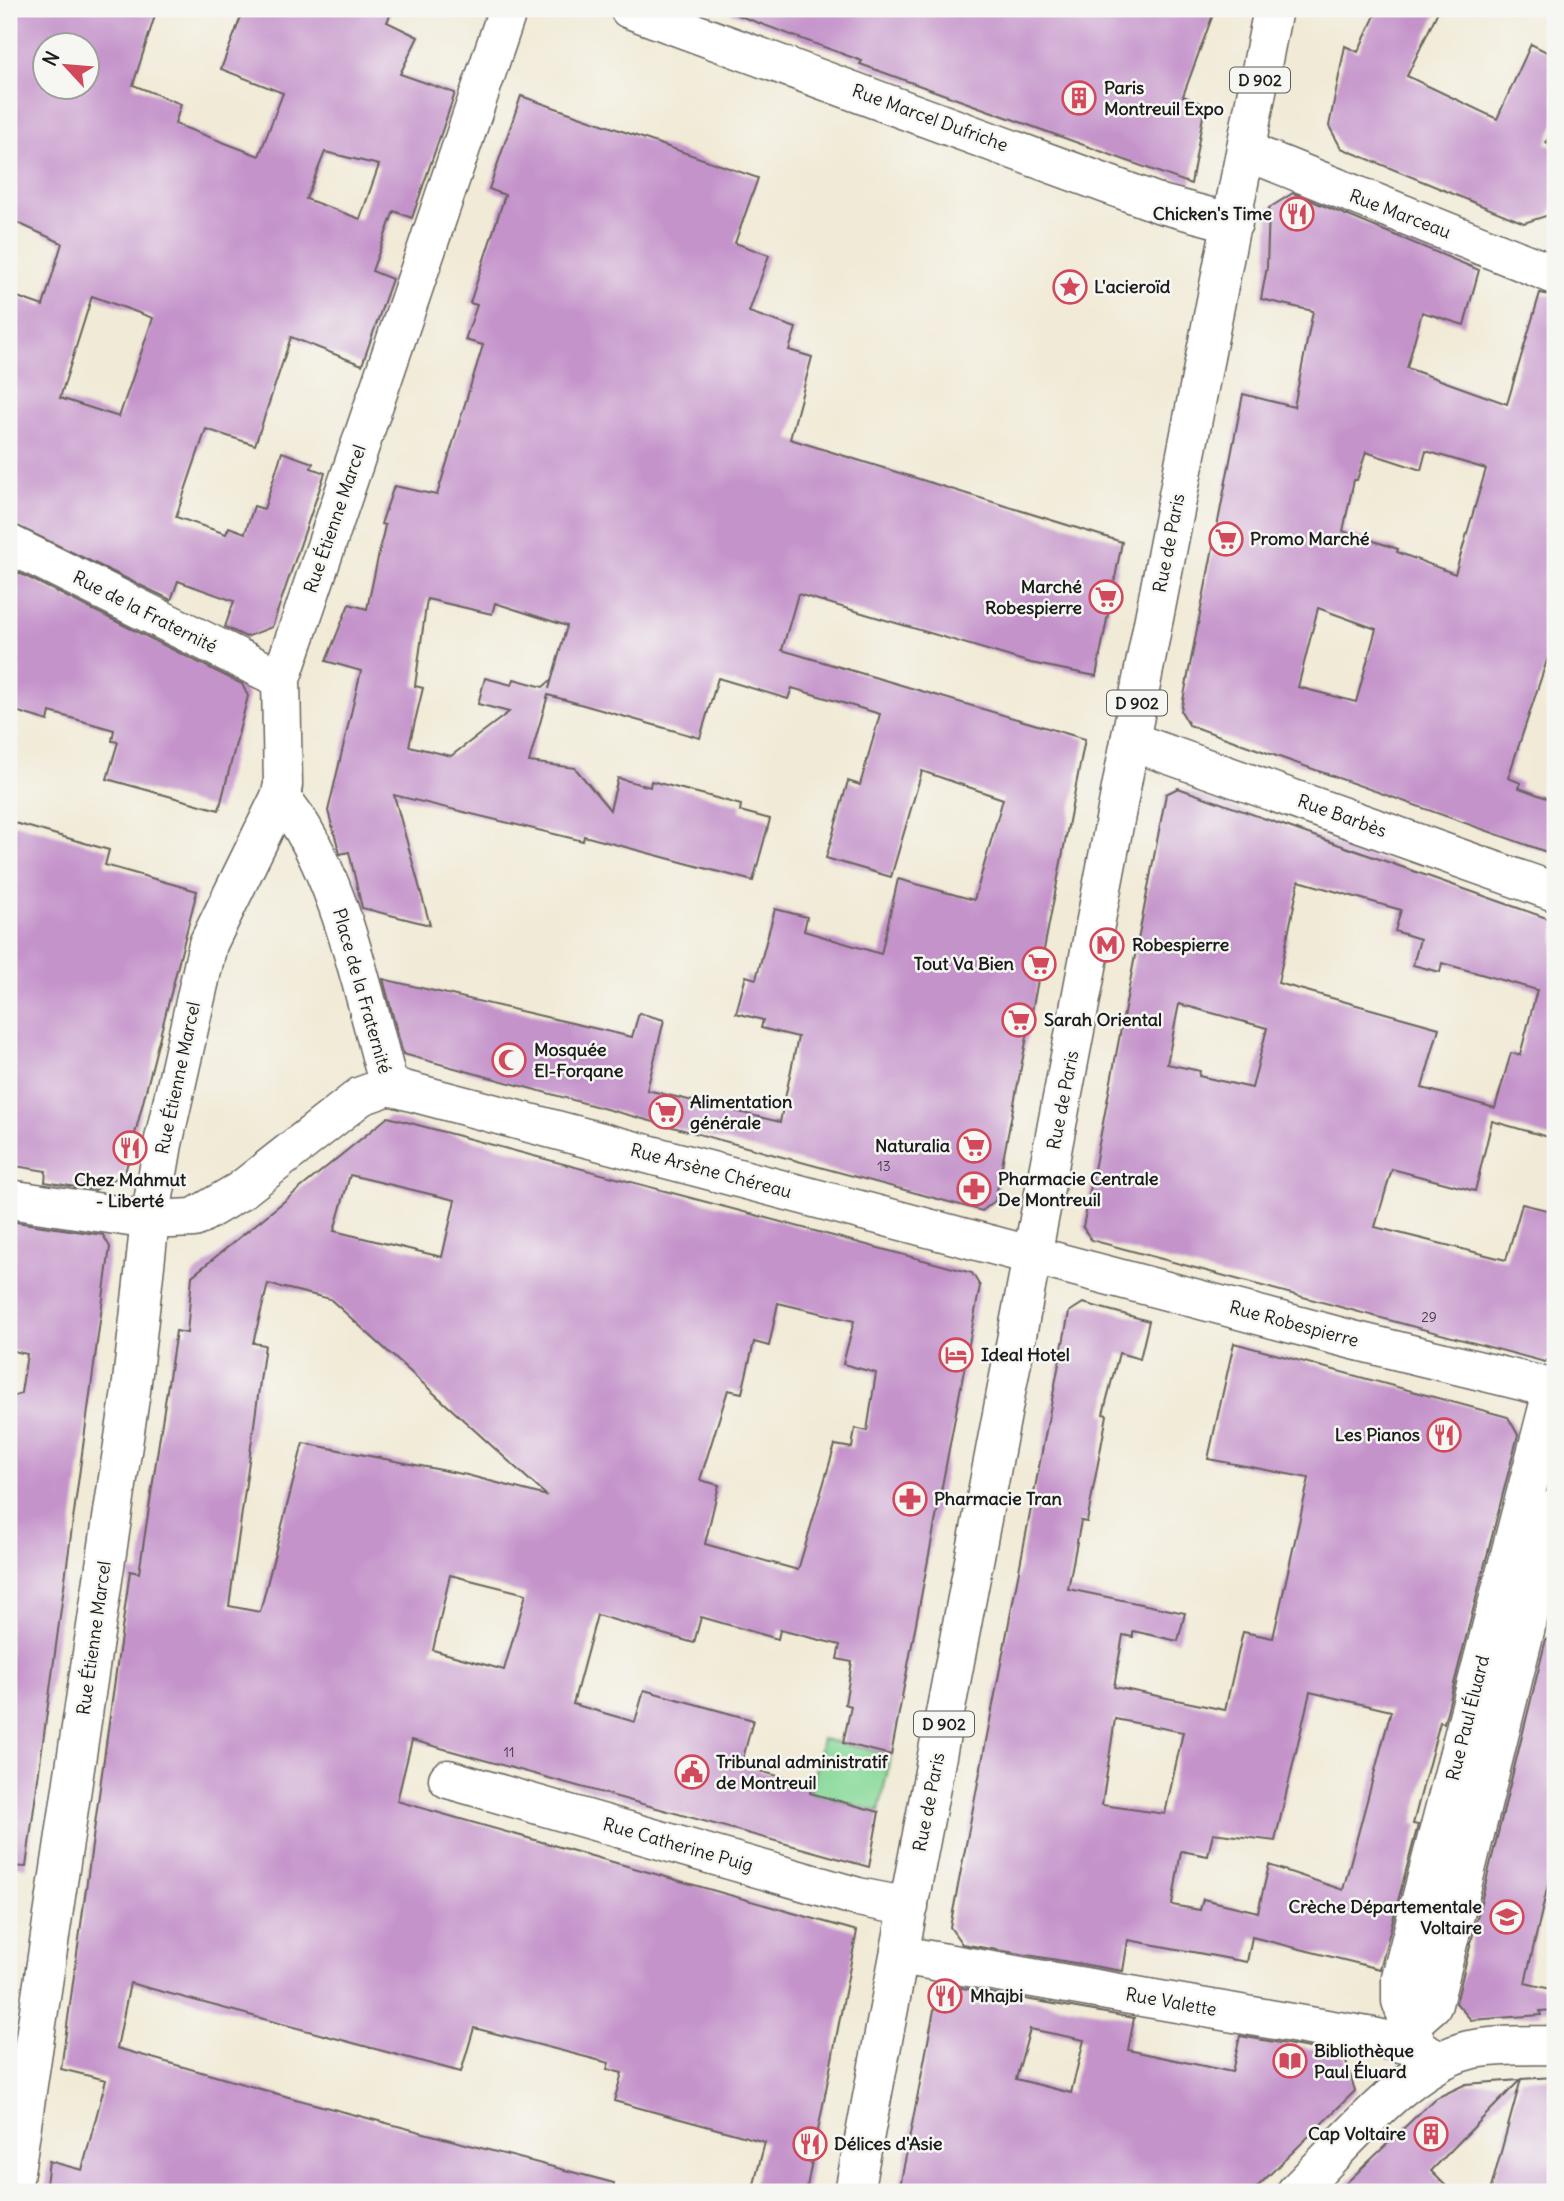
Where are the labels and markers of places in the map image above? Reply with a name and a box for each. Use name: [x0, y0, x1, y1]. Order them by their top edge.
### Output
place label: Paris Montreuil Expo: [1104, 76, 1224, 120]
building icon: Paris Montreuil Expo: [1060, 79, 1098, 117]
restaurant icon: Chicken's Time: [1278, 195, 1316, 233]
place label: Chicken's Time: [1153, 202, 1272, 225]
place icon: L'acieroïd: [1051, 268, 1089, 306]
place label: L'acieroïd: [1094, 275, 1171, 298]
supermarket icon: Promo Marché: [1207, 520, 1245, 558]
place label: Promo Marché: [1250, 527, 1370, 550]
place label: Marché Robespierre: [985, 575, 1082, 619]
supermarket icon: Marché Robespierre: [1087, 578, 1125, 616]
metro station icon: Robespierre: [1088, 926, 1126, 964]
place label: Robespierre: [1132, 933, 1229, 956]
supermarket icon: Tout Va Bien: [1020, 945, 1058, 983]
place label: Tout Va Bien: [914, 952, 1015, 975]
supermarket icon: Sarah Oriental: [1000, 1001, 1038, 1039]
place label: Sarah Oriental: [1044, 1008, 1162, 1031]
place label: Mosquée El-Forqane: [534, 1038, 624, 1082]
mosque icon: Mosquée El-Forqane: [490, 1041, 528, 1079]
place label: Alimentation générale: [690, 1090, 793, 1134]
supermarket icon: Alimentation générale: [647, 1093, 685, 1131]
supermarket icon: Naturalia: [955, 1127, 993, 1165]
restaurant icon: Chez Mahmut - Liberté: [111, 1129, 149, 1167]
place label: Naturalia: [875, 1134, 950, 1157]
place label: Pharmacie Centrale De Montreuil: [998, 1167, 1159, 1211]
place label: Chez Mahmut - Liberté: [74, 1168, 187, 1212]
pharmacy icon: Pharmacie Centrale De Montreuil: [955, 1170, 993, 1208]
hotel icon: Ideal Hotel: [937, 1336, 975, 1374]
place label: Ideal Hotel: [981, 1343, 1070, 1366]
restaurant icon: Les Pianos: [1425, 1416, 1463, 1454]
place label: Les Pianos: [1335, 1423, 1420, 1446]
pharmacy icon: Pharmacie Tran: [891, 1480, 929, 1518]
place label: Pharmacie Tran: [934, 1487, 1063, 1510]
place label: Tribunal administratif de Montreuil: [716, 1750, 889, 1794]
public building icon: Tribunal administratif de Montreuil: [673, 1753, 711, 1791]
place label: Crèche Départementale Voltaire: [1288, 1895, 1482, 1939]
school or university icon: Crèche Départementale Voltaire: [1488, 1898, 1526, 1936]
restaurant icon: Mhajbi: [926, 1977, 964, 2015]
place label: Mhajbi: [970, 1984, 1023, 2007]
place label: Bibliothèque Paul Éluard: [1314, 2039, 1414, 2083]
library icon: Bibliothèque Paul Éluard: [1271, 2042, 1309, 2080]
building icon: Cap Voltaire: [1412, 2115, 1450, 2153]
place label: Cap Voltaire: [1308, 2122, 1406, 2145]
restaurant icon: Délices d'Asie: [791, 2125, 829, 2163]
place label: Délices d'Asie: [834, 2132, 943, 2155]

